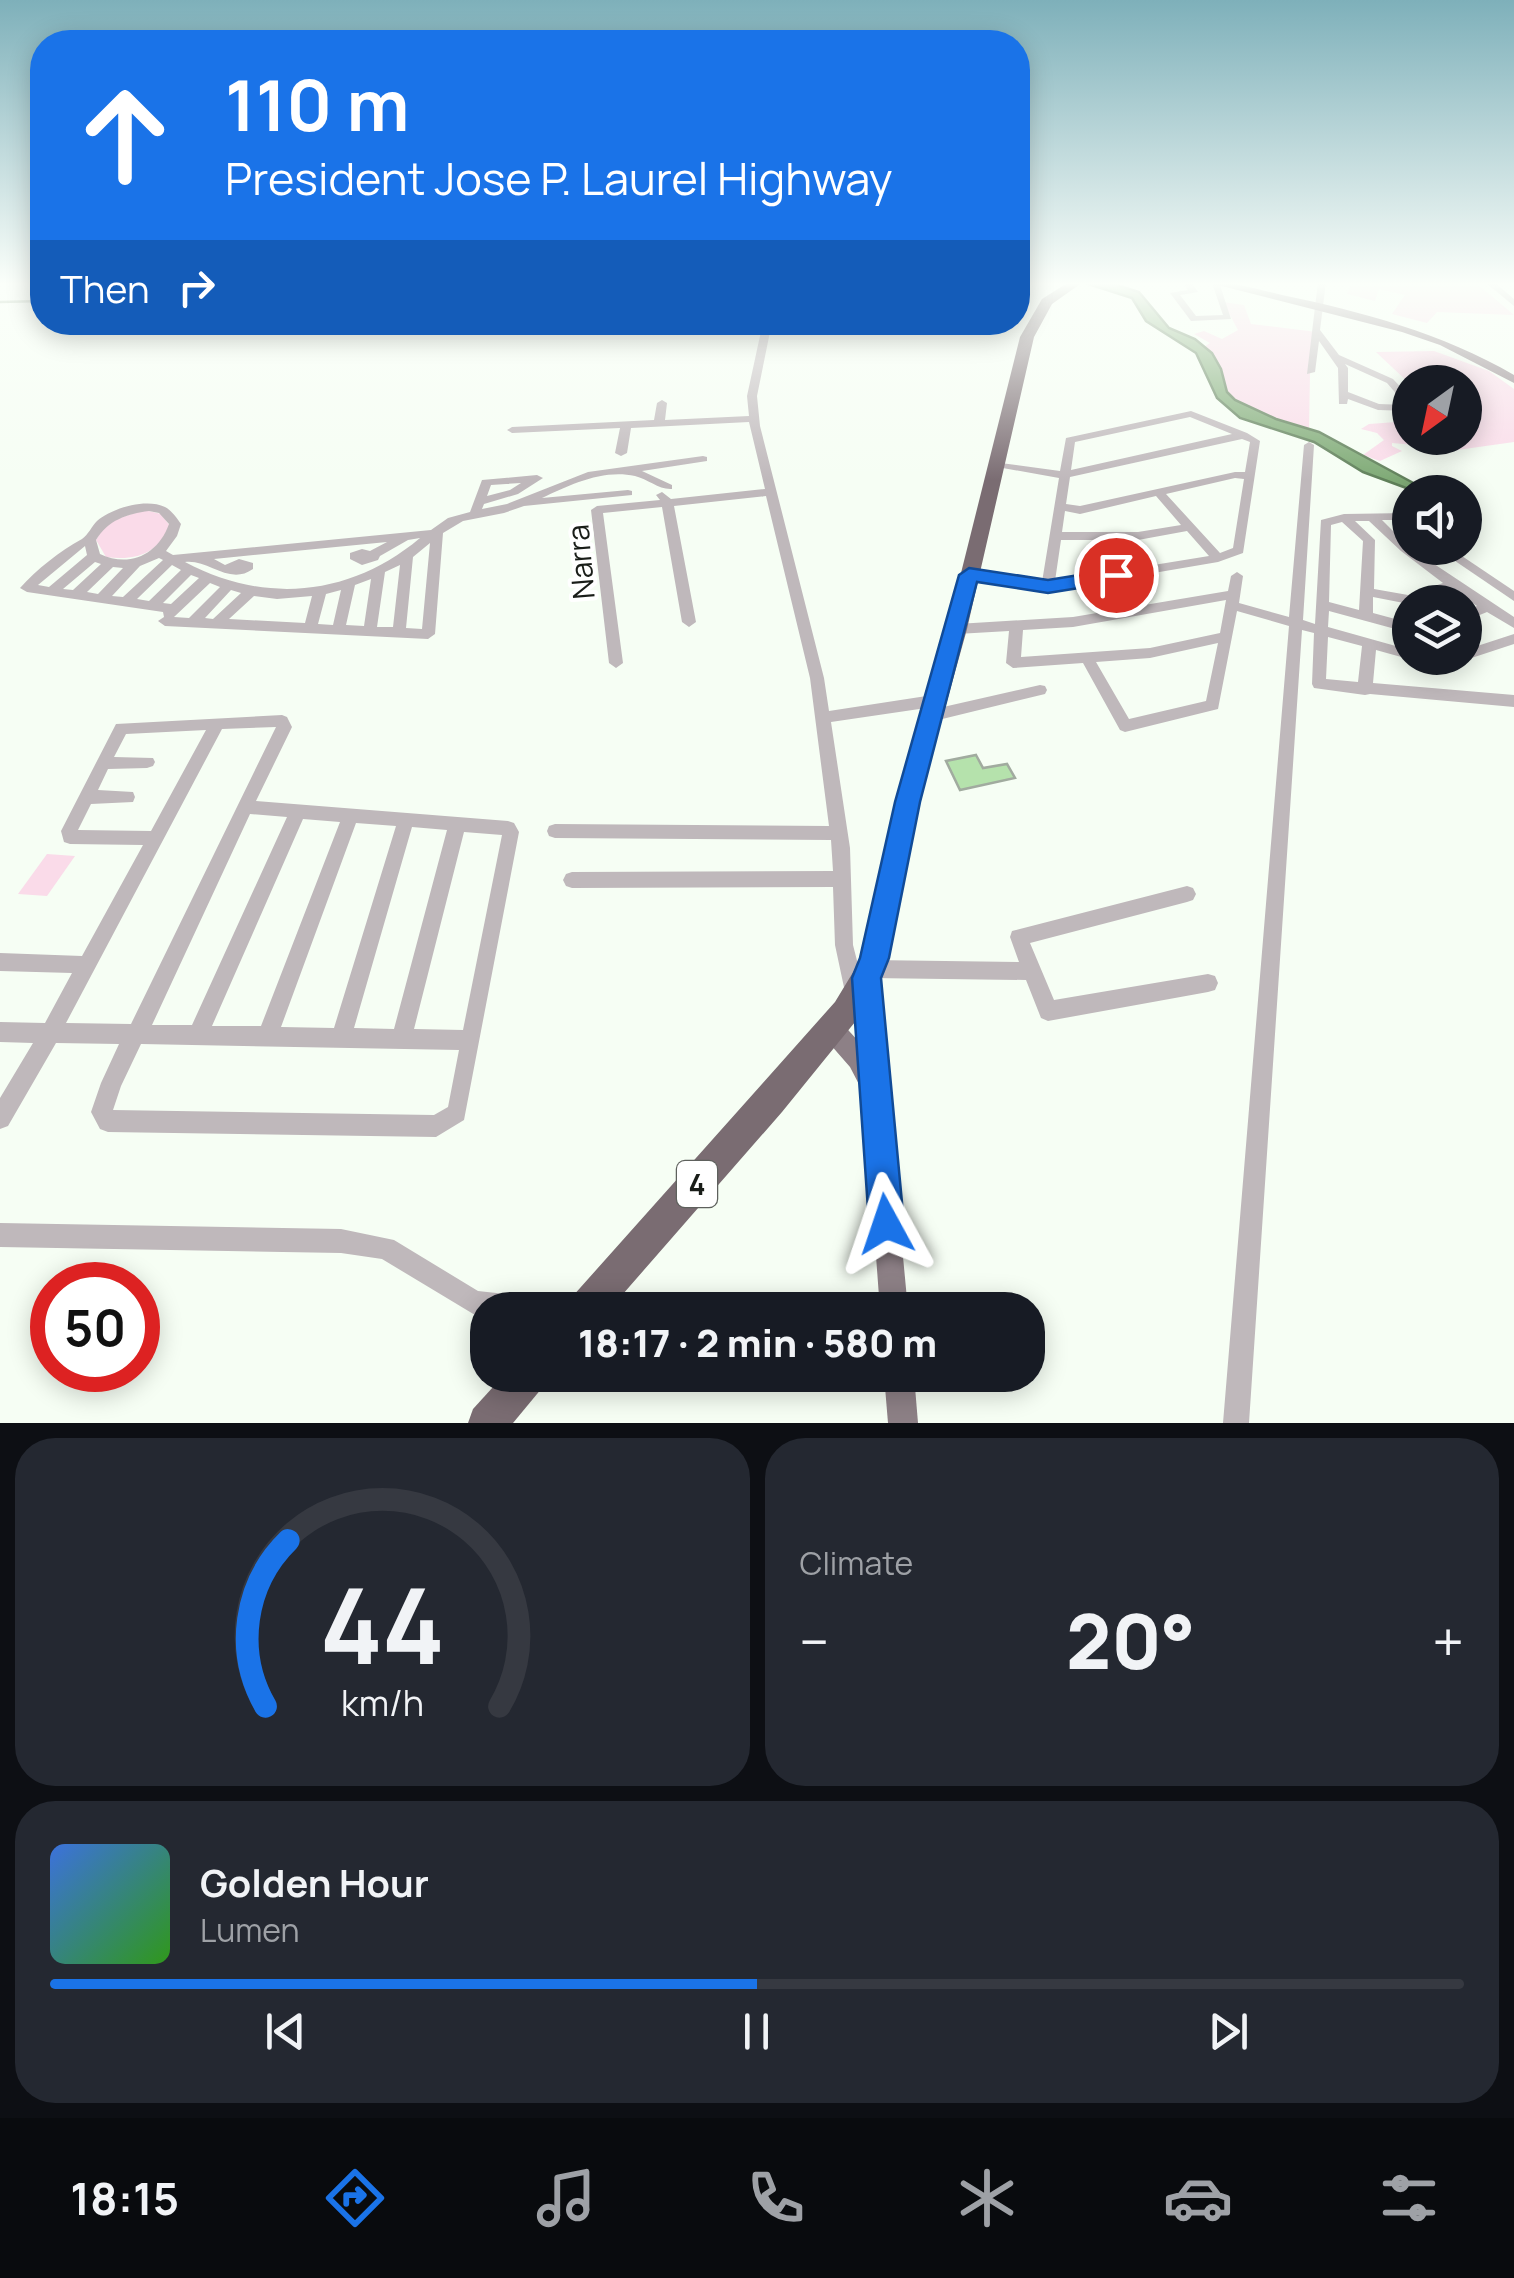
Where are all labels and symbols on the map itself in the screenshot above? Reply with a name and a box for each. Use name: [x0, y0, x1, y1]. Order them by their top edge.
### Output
north arrow: [1392, 365, 1482, 455]
street label: Narra: [556, 523, 604, 601]
pin: [1074, 533, 1159, 618]
road number: 4: [677, 1161, 717, 1207]
position arrow: [834, 1172, 938, 1276]
speed limit sign: 50: [30, 1262, 160, 1392]

